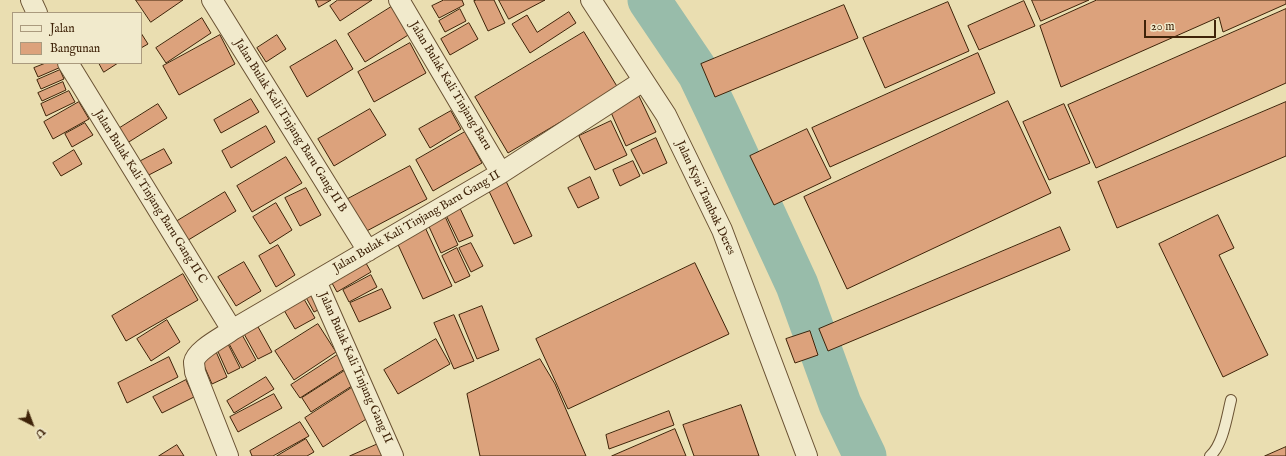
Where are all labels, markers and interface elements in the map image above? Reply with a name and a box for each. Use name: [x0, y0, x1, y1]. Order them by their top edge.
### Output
legend: [12, 12, 142, 64]
scale bar: [1146, 12, 1218, 38]
street label: Jalan Bulak Kali Tinjang Baru: [406, 19, 494, 153]
text: 20 m: [1151, 19, 1174, 34]
text: Jalan: [50, 21, 75, 36]
street label: Jalan Bulak Kali Tinjang Baru Gang II B: [231, 37, 349, 215]
text: Bangunan: [50, 41, 100, 56]
street label: Jalan Bulak Kali Tinjang Baru Gang II C: [90, 108, 210, 286]
street label: Jalan Kyai Tambak Deres: [672, 139, 738, 257]
street label: Jalan Bulak Kali Tinjang Baru Gang II: [331, 168, 503, 276]
street label: Jalan Bulak Kali Tinjang Gang II: [315, 290, 395, 446]
north arrow: [12, 404, 52, 444]
text: U: [32, 425, 48, 441]

